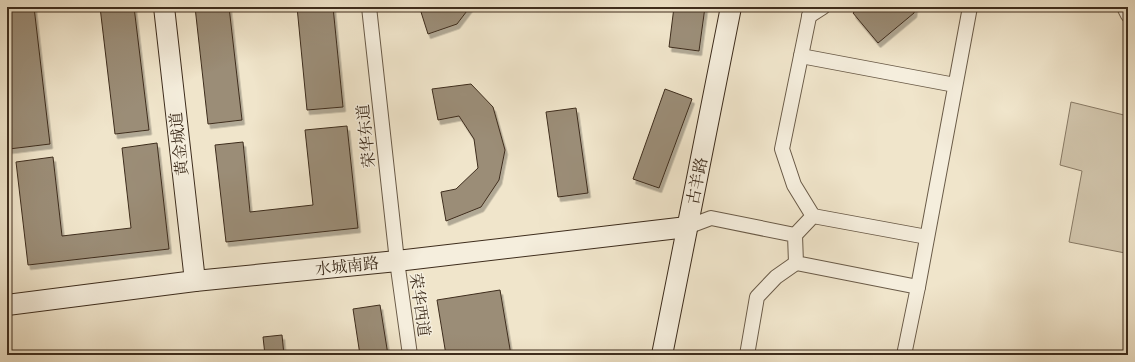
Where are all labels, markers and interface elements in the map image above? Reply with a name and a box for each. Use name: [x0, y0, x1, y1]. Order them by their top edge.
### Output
street label: 荣华东道: [352, 103, 380, 169]
street label: 黄金城道: [165, 111, 193, 177]
street label: 古羊路: [682, 155, 712, 207]
street label: 水城南路: [314, 252, 380, 280]
street label: 荣华西道: [405, 272, 435, 338]

